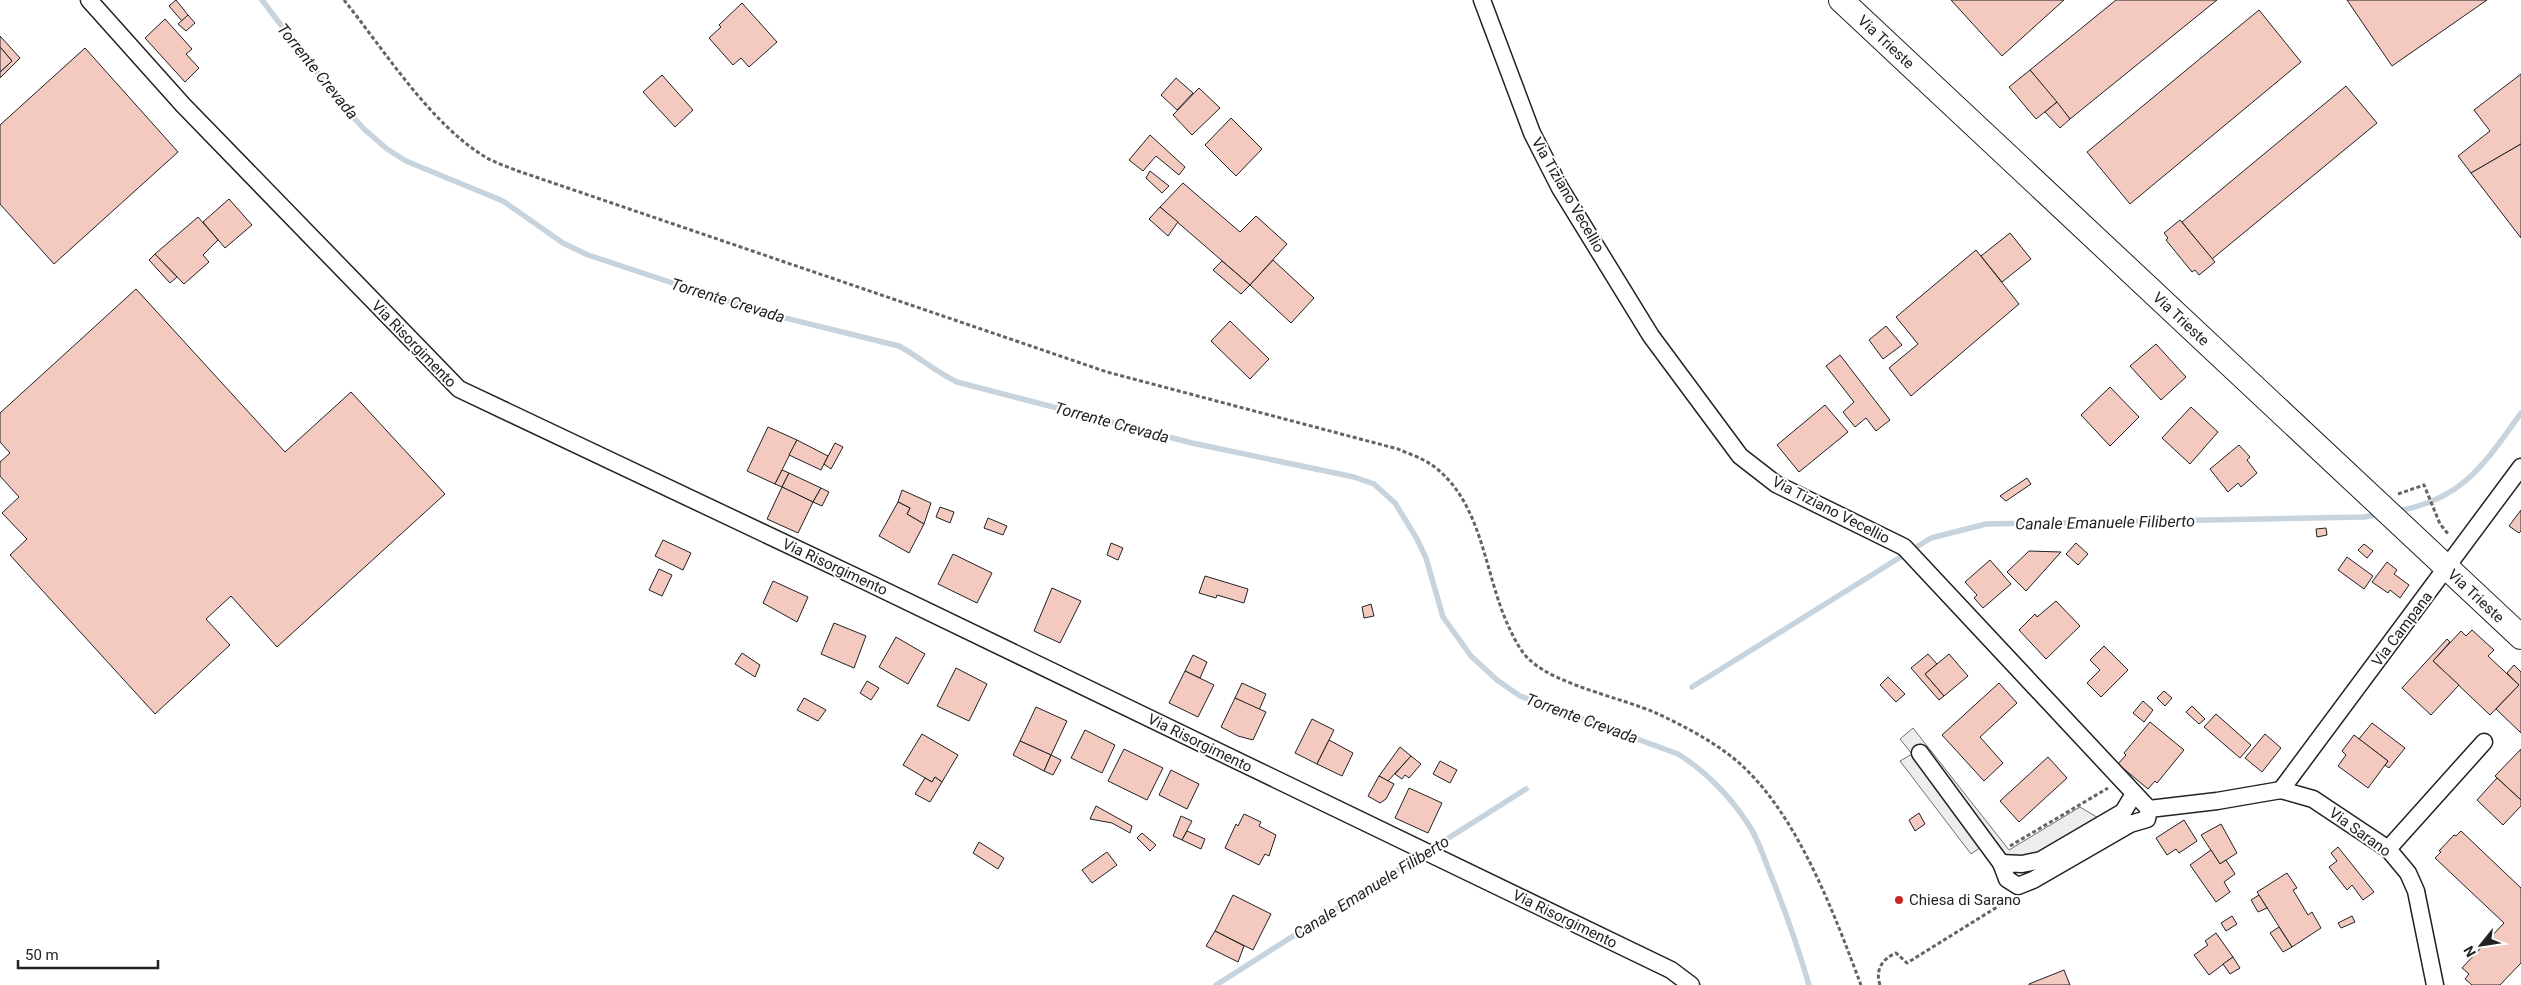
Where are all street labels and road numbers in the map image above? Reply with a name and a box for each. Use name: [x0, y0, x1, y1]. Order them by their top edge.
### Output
street label: Via Trieste: [1854, 11, 1918, 73]
street label: Via Tiziano Vecellio: [1528, 134, 1608, 256]
street label: Via Trieste: [2149, 288, 2213, 350]
street label: Via Risorgimento: [368, 297, 460, 391]
street label: Via Tiziano Vecellio: [1769, 473, 1893, 547]
street label: Via Risorgimento: [780, 535, 890, 599]
street label: Via Trieste: [2444, 565, 2508, 627]
street label: Via Campana: [2368, 588, 2436, 670]
street label: Via Risorgimento: [1145, 710, 1255, 776]
street label: Via Sarano: [2326, 804, 2394, 860]
street label: Via Risorgimento: [1510, 886, 1620, 952]

